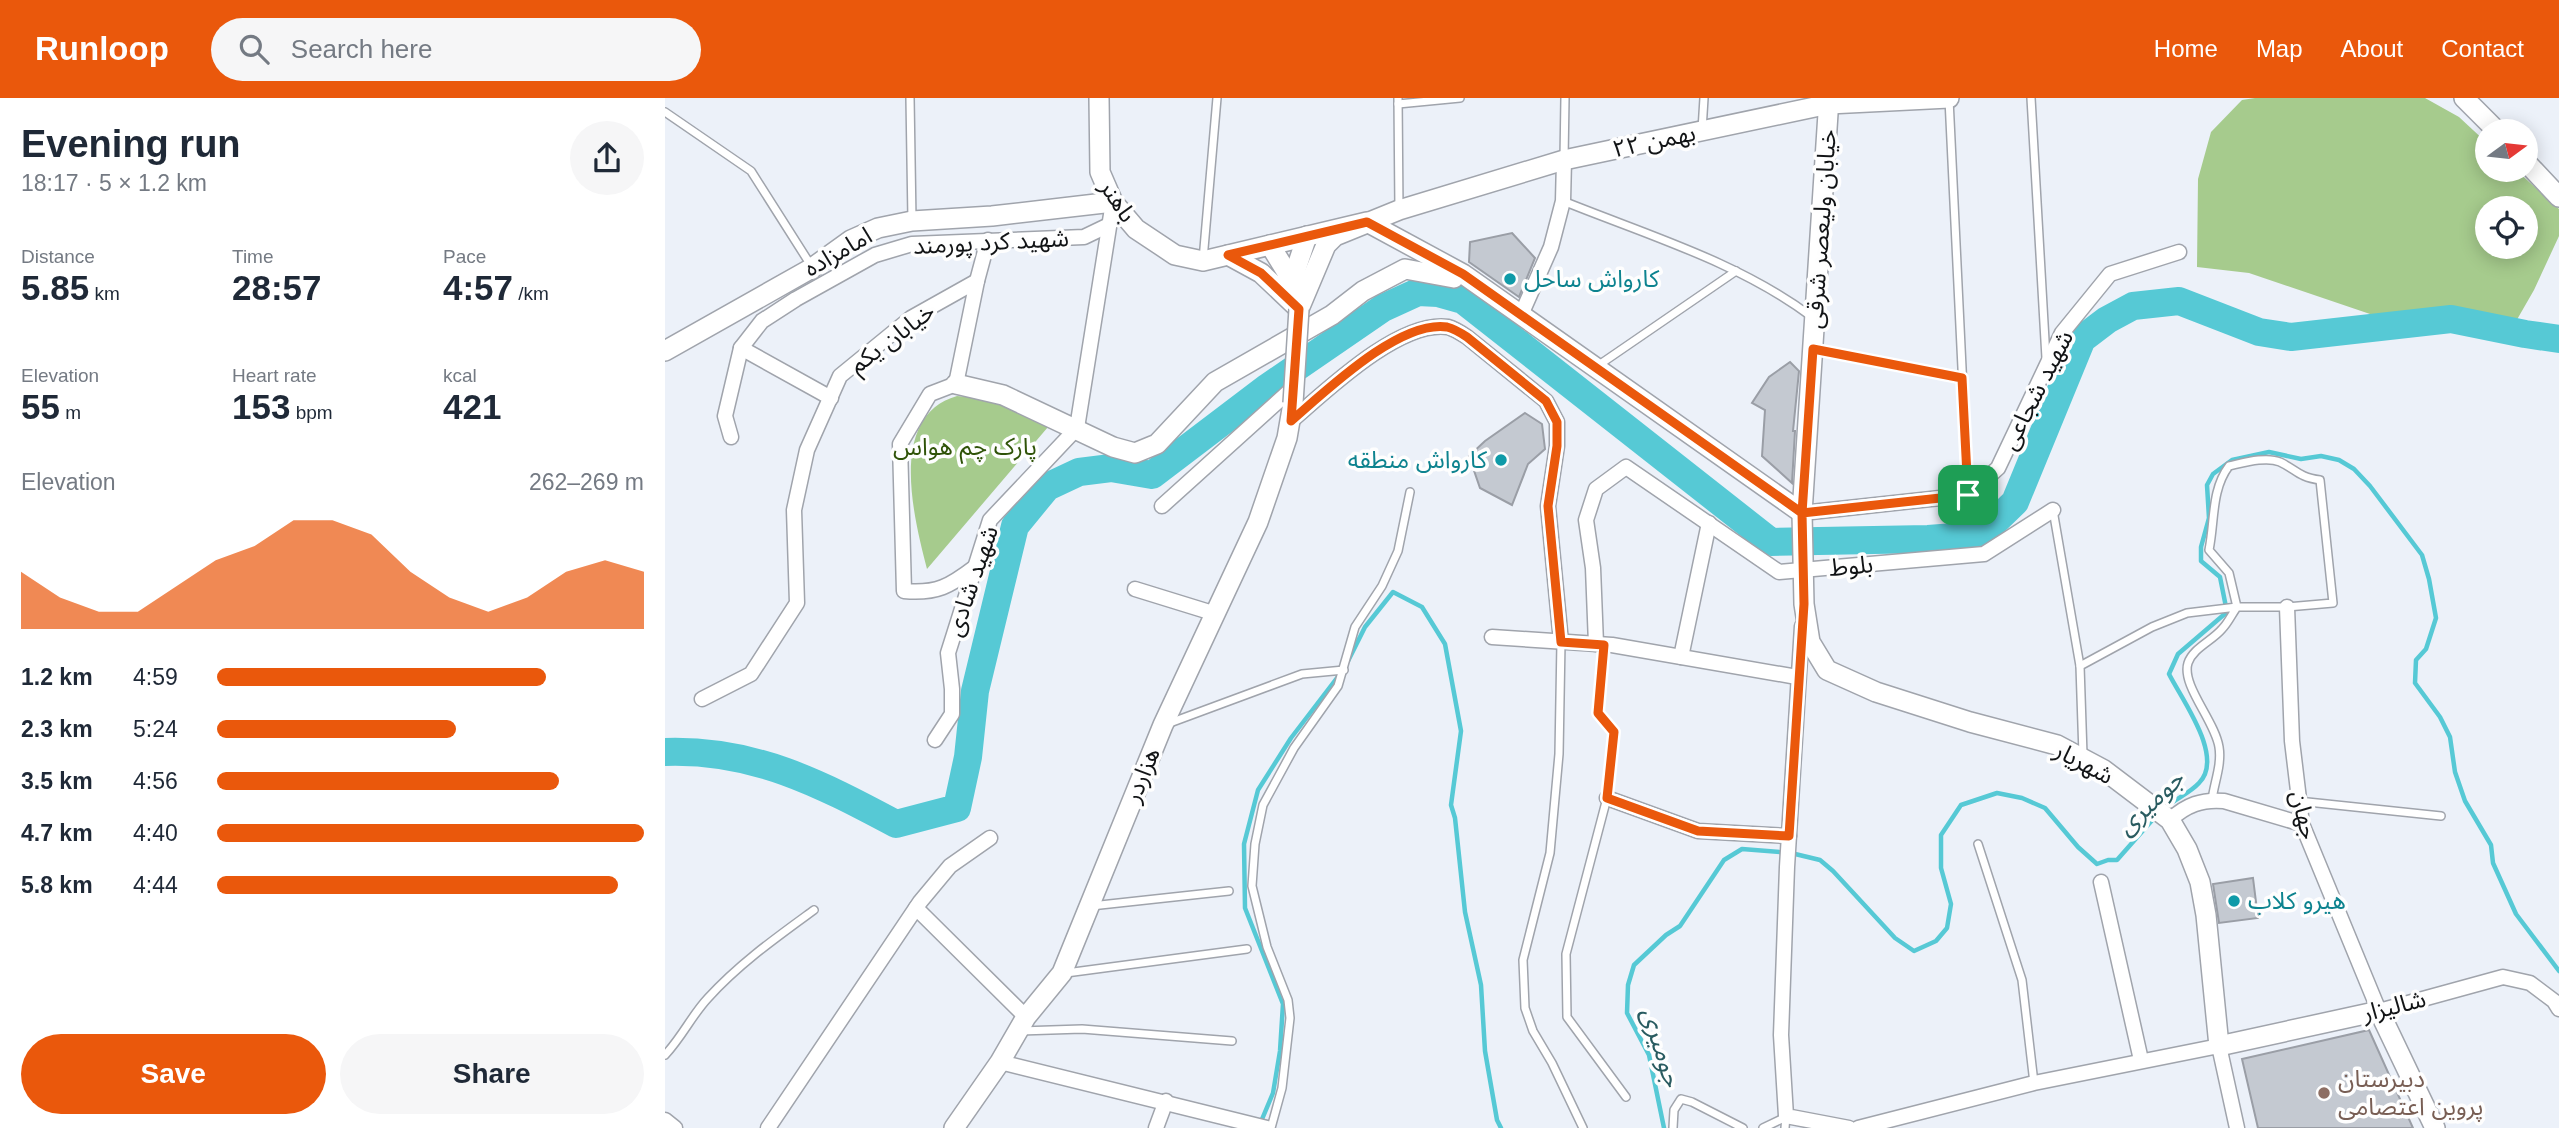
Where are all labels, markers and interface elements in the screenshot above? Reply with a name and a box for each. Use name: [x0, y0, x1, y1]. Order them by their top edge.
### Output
search box: [211, 18, 701, 81]
text: Runloop: [35, 30, 169, 67]
icon: search: [235, 30, 273, 68]
text: Search here: [291, 34, 432, 64]
text: Home: [2154, 35, 2218, 62]
text: Map: [2256, 35, 2303, 62]
text: About: [2341, 35, 2403, 62]
text: Contact: [2441, 35, 2524, 62]
street label: ۲۲ بهمن: [1610, 119, 1698, 163]
north arrow: [2475, 119, 2537, 182]
map controls: [2475, 119, 2538, 259]
button: share: [570, 121, 644, 195]
text: Evening run: [21, 123, 241, 165]
street label: خیابان ولیعصر شرقی: [1800, 128, 1842, 330]
text: 18:17 · 5 × 1.2 km: [21, 170, 207, 196]
street label: باهنر: [1093, 174, 1142, 227]
button: locate: [2475, 196, 2538, 259]
street label: امامزاده: [799, 221, 877, 283]
street label: شهید کرد پورمند: [912, 224, 1070, 261]
text: Distance: [21, 246, 95, 267]
text: Time: [232, 246, 274, 267]
text: Pace: [443, 246, 486, 267]
place label: کارواش ساحل: [1524, 265, 1660, 293]
text: 5.85: [21, 268, 89, 307]
text: 28:57: [232, 268, 322, 307]
text: 4:57: [443, 268, 513, 307]
marker: کارواش ساحل: [1502, 271, 1518, 287]
text: km: [89, 283, 120, 304]
text: /km: [513, 283, 549, 304]
street label: خیابان یکم: [844, 297, 942, 382]
street label: شهید شجاعی: [1995, 326, 2078, 454]
text: Elevation: [21, 365, 99, 386]
text: Heart rate: [232, 365, 316, 386]
text: kcal: [443, 365, 477, 386]
text: 55: [21, 387, 60, 426]
text: 153: [232, 387, 290, 426]
text: 421: [443, 387, 501, 426]
text: m: [60, 402, 81, 423]
text: bpm: [290, 402, 333, 423]
park label: پارک چم هواس: [893, 433, 1037, 464]
place label: کارواش منطقه: [1348, 446, 1488, 474]
marker: کارواش منطقه: [1493, 452, 1509, 468]
pin: [1938, 465, 1998, 525]
text: Elevation: [21, 469, 116, 495]
text: 262–269 m: [529, 469, 644, 495]
icon: arrive: [1949, 476, 1987, 514]
street label: شهید شادی: [940, 522, 1004, 640]
street label: بلوط: [1828, 550, 1874, 582]
text: 1.2 km: [21, 664, 93, 690]
text: 4:59: [133, 664, 178, 690]
text: 2.3 km: [21, 716, 93, 742]
text: 5:24: [133, 716, 178, 742]
street label: شهریار: [2049, 735, 2118, 790]
street label: هزاردر: [1118, 743, 1166, 807]
water label: جومیری: [2110, 763, 2191, 841]
text: 3.5 km: [21, 768, 93, 794]
text: 4:56: [133, 768, 178, 794]
street label: جهان: [2284, 787, 2324, 843]
text: 4.7 km: [21, 820, 93, 846]
text: 4:40: [133, 820, 178, 846]
text: 5.8 km: [21, 872, 93, 898]
text: 4:44: [133, 872, 178, 898]
place label: هیرو کلاب: [2248, 887, 2346, 915]
marker: هیرو کلاب: [2226, 893, 2242, 909]
street label: شالیزار: [2358, 985, 2429, 1028]
water label: جومیری: [1635, 1004, 1688, 1091]
button: Save: [21, 1034, 326, 1114]
button: Share: [340, 1034, 644, 1114]
place label: دبیرستان پروین اعتصامی: [2338, 1065, 2484, 1122]
marker: دبیرستان پروین اعتصامی: [2316, 1085, 2332, 1101]

